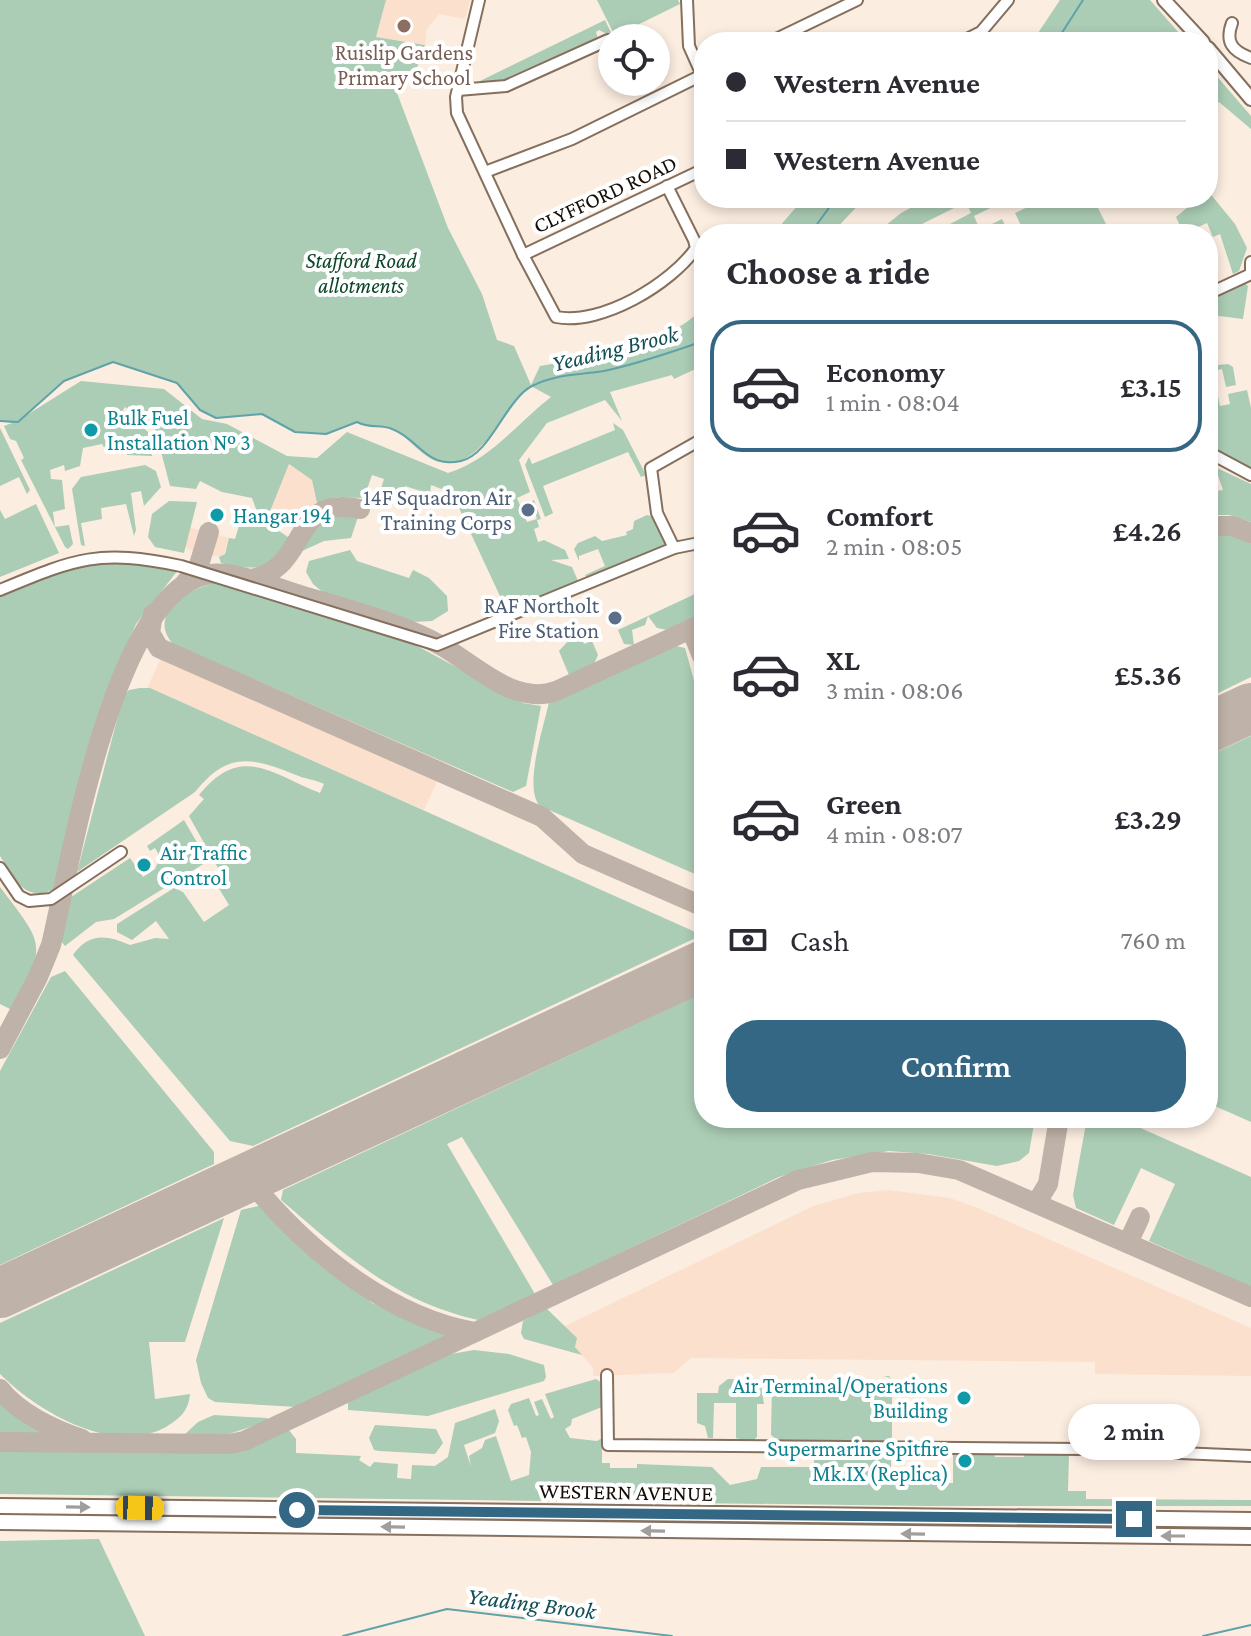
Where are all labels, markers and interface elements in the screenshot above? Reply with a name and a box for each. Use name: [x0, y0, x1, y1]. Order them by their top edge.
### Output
marker: Ruislip Gardens Primary School: [395, 17, 413, 35]
map controls: [598, 24, 670, 96]
button: locate: [598, 24, 670, 96]
place label: Ruislip Gardens Primary School: [335, 40, 473, 90]
text: Western Avenue: [774, 66, 980, 99]
text: Western Avenue: [774, 143, 980, 176]
street label: CLYFFORD ROAD: [529, 150, 681, 238]
park label: Stafford Road allotments: [305, 248, 417, 298]
text: Choose a ride: [726, 252, 930, 292]
water label: Yeading Brook: [549, 319, 682, 377]
icon: car: [730, 350, 802, 422]
text: Economy: [826, 355, 945, 388]
text: £3.15: [1120, 370, 1182, 403]
text: 1 min · 08:04: [826, 388, 960, 417]
place label: Bulk Fuel Installation № 3: [107, 405, 251, 455]
marker: Bulk Fuel Installation № 3: [82, 421, 100, 439]
place label: 14F Squadron Air Training Corps: [363, 485, 512, 535]
icon: car: [730, 494, 802, 566]
text: Comfort: [826, 499, 933, 532]
marker: 14F Squadron Air Training Corps: [519, 501, 537, 519]
place label: Hangar 194: [233, 503, 332, 528]
marker: Hangar 194: [208, 506, 226, 524]
text: £4.26: [1113, 514, 1182, 547]
text: 2 min · 08:05: [826, 532, 963, 561]
place label: RAF Northolt Fire Station: [484, 593, 600, 643]
marker: RAF Northolt Fire Station: [606, 609, 624, 627]
icon: car: [730, 638, 802, 710]
text: XL: [826, 643, 860, 676]
text: £5.36: [1114, 658, 1182, 691]
text: 3 min · 08:06: [826, 676, 963, 705]
icon: car: [730, 782, 802, 854]
text: Green: [826, 787, 902, 820]
text: £3.29: [1114, 802, 1182, 835]
text: 4 min · 08:07: [826, 820, 963, 849]
place label: Air Traffic Control: [160, 840, 247, 890]
marker: Air Traffic Control: [135, 856, 153, 874]
icon: cash: [726, 918, 770, 962]
text: Cash: [790, 924, 849, 957]
text: 760 m: [1121, 926, 1186, 955]
button: Confirm: [726, 1020, 1186, 1112]
place label: Air Terminal/Operations Building: [733, 1373, 948, 1423]
marker: Air Terminal/Operations Building: [955, 1389, 973, 1407]
callout: 2 min: [1068, 1403, 1200, 1459]
text: 2 min: [1103, 1417, 1165, 1446]
place label: Supermarine Spitfire Mk.IX (Replica): [767, 1436, 949, 1487]
marker: Supermarine Spitfire Mk.IX (Replica): [956, 1452, 974, 1470]
street label: WESTERN AVENUE: [539, 1478, 713, 1506]
route start: [279, 1492, 315, 1528]
car: [116, 1496, 164, 1520]
one-way arrow: [66, 1501, 91, 1513]
route end: [1116, 1501, 1152, 1537]
one-way arrow: [380, 1521, 405, 1534]
one-way arrow: [640, 1525, 665, 1537]
one-way arrow: [900, 1528, 925, 1540]
one-way arrow: [1160, 1530, 1185, 1542]
water label: Yeading Brook: [466, 1582, 599, 1624]

